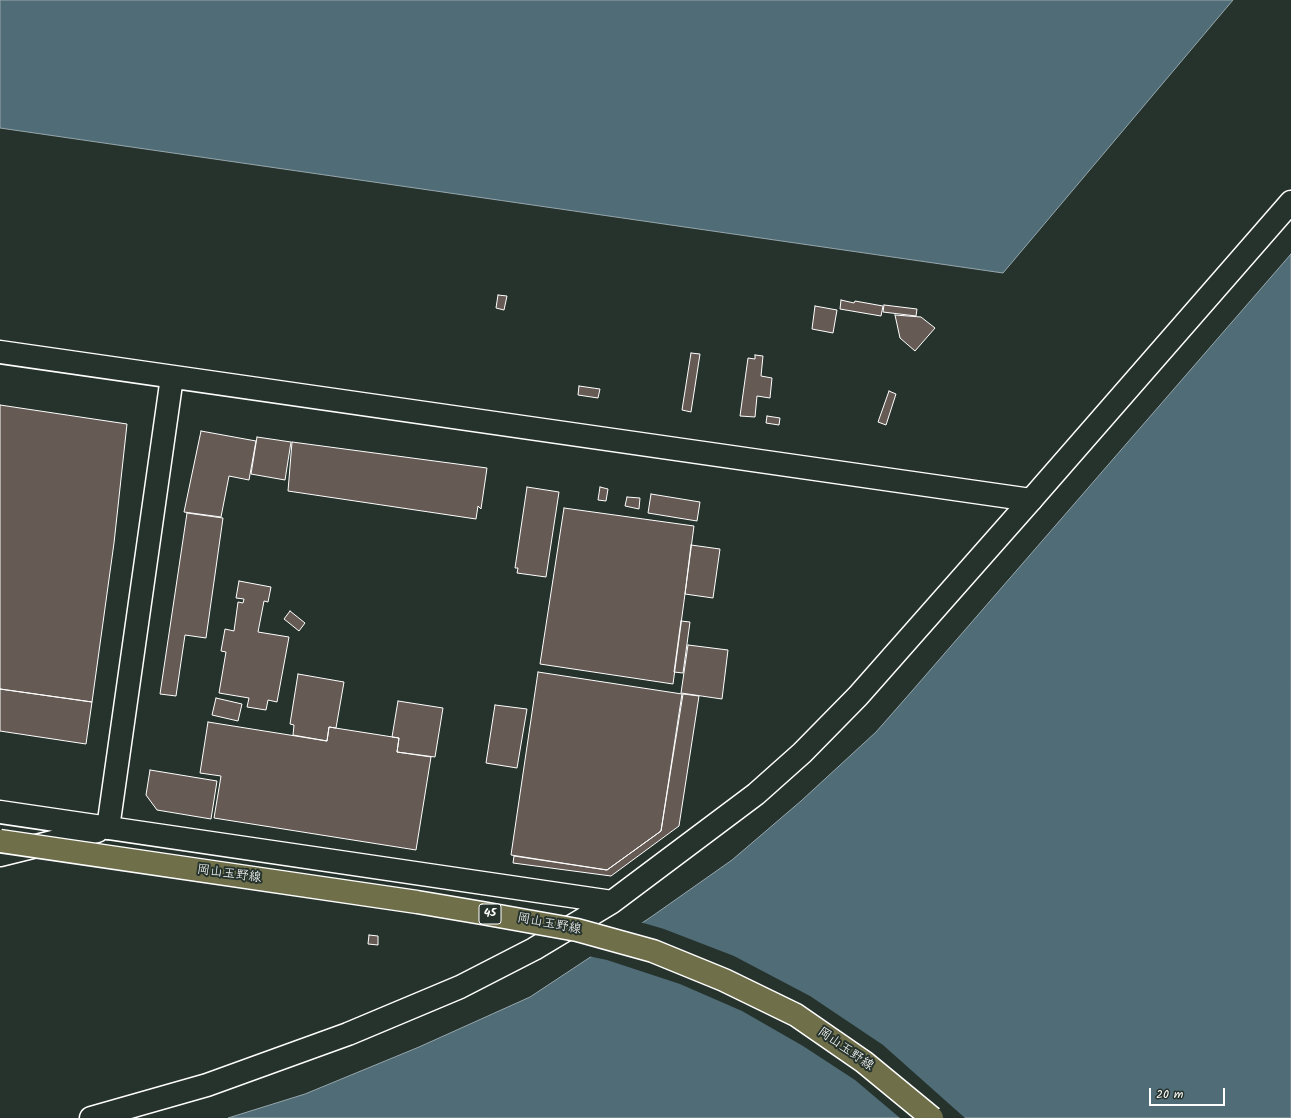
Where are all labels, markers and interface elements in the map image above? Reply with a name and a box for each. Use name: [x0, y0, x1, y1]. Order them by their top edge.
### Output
street label: 岡山玉野線: [196, 863, 262, 887]
road number: 45: [479, 904, 501, 924]
street label: 岡山玉野線: [516, 911, 582, 939]
street label: 岡山玉野線: [814, 1025, 876, 1075]
scale bar: [1151, 1080, 1227, 1106]
text: 20 m: [1156, 1085, 1183, 1104]

